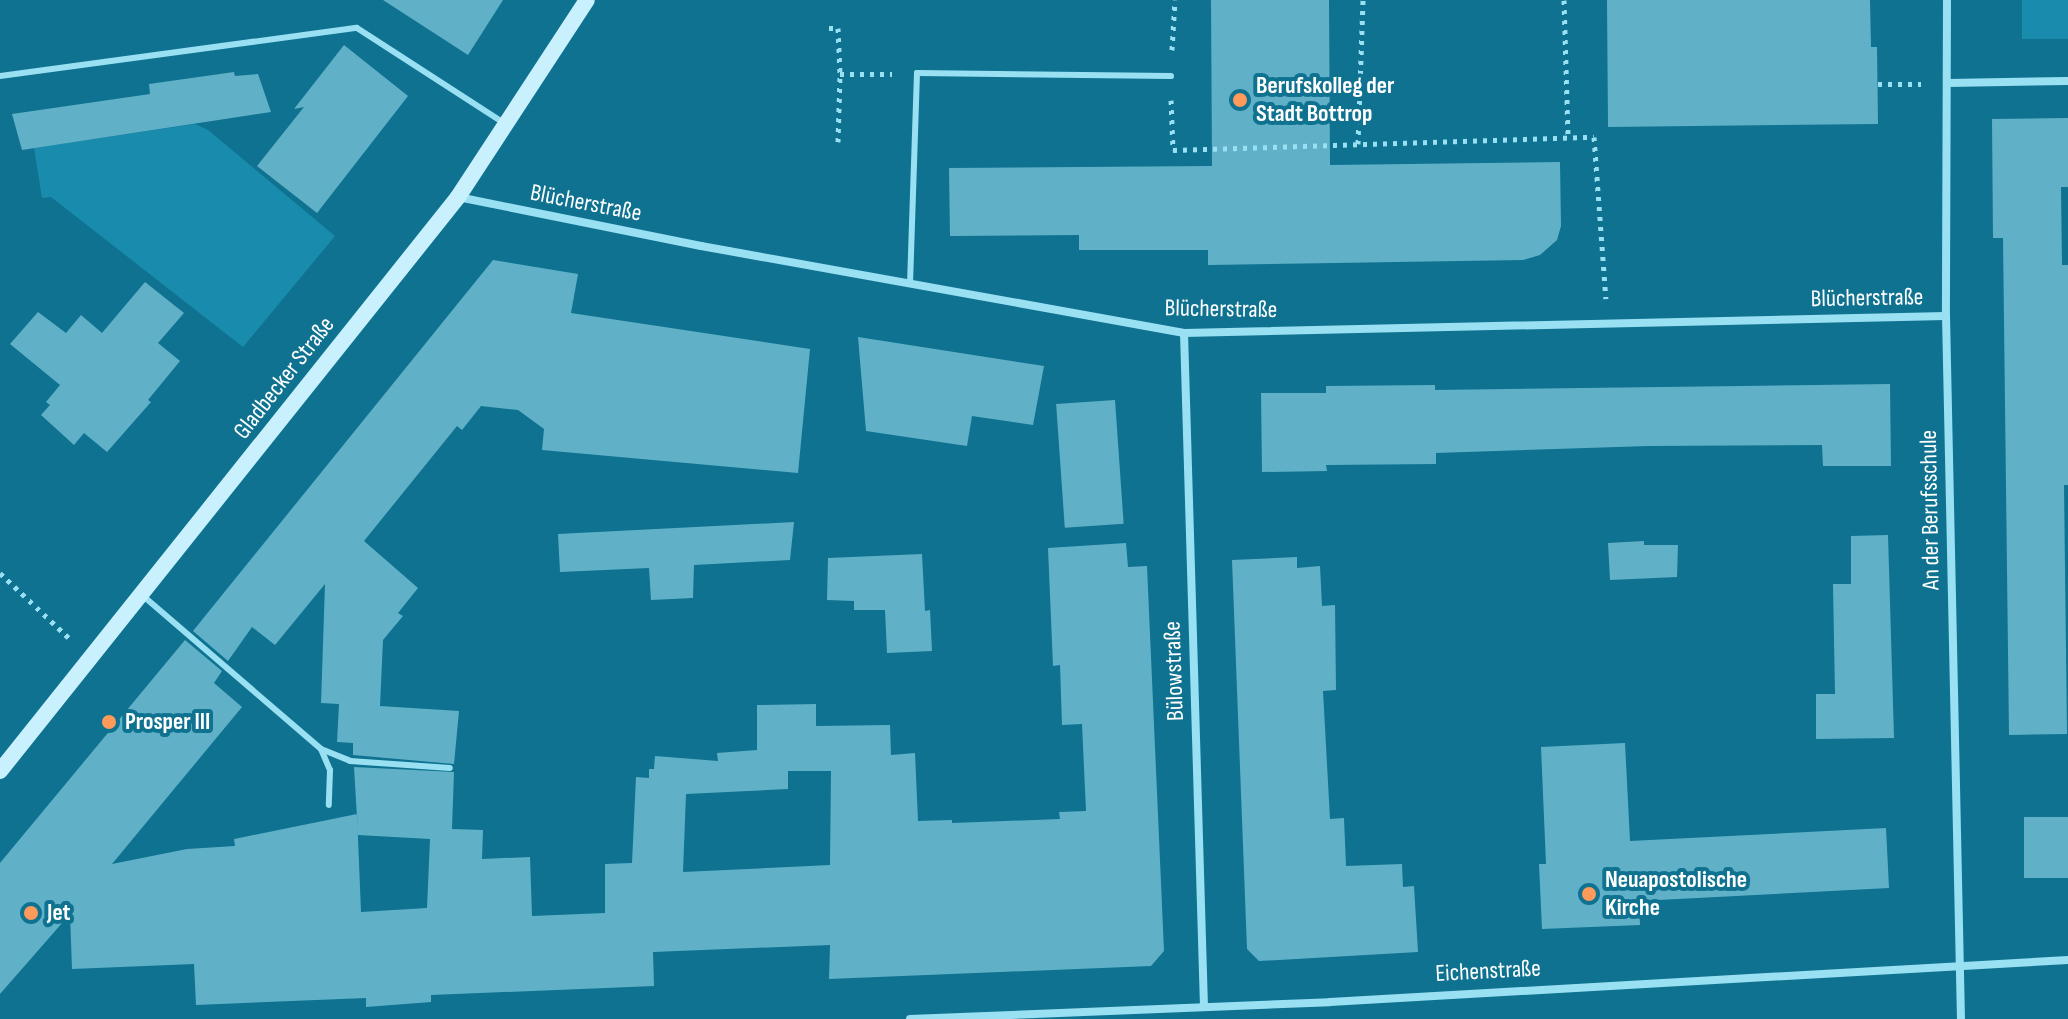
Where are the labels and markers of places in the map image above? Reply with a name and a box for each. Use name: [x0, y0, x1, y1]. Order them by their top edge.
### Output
place label: Berufskolleg der Stadt Bottrop: [1256, 72, 1394, 128]
marker: Berufskolleg der Stadt Bottrop: [1231, 91, 1249, 109]
place label: Prosper III: [125, 708, 210, 736]
marker: Prosper III: [100, 713, 118, 731]
place label: Neuapostolische Kirche: [1605, 866, 1747, 922]
marker: Neuapostolische Kirche: [1580, 885, 1598, 903]
place label: Jet: [47, 899, 71, 927]
marker: Jet: [22, 904, 40, 922]

